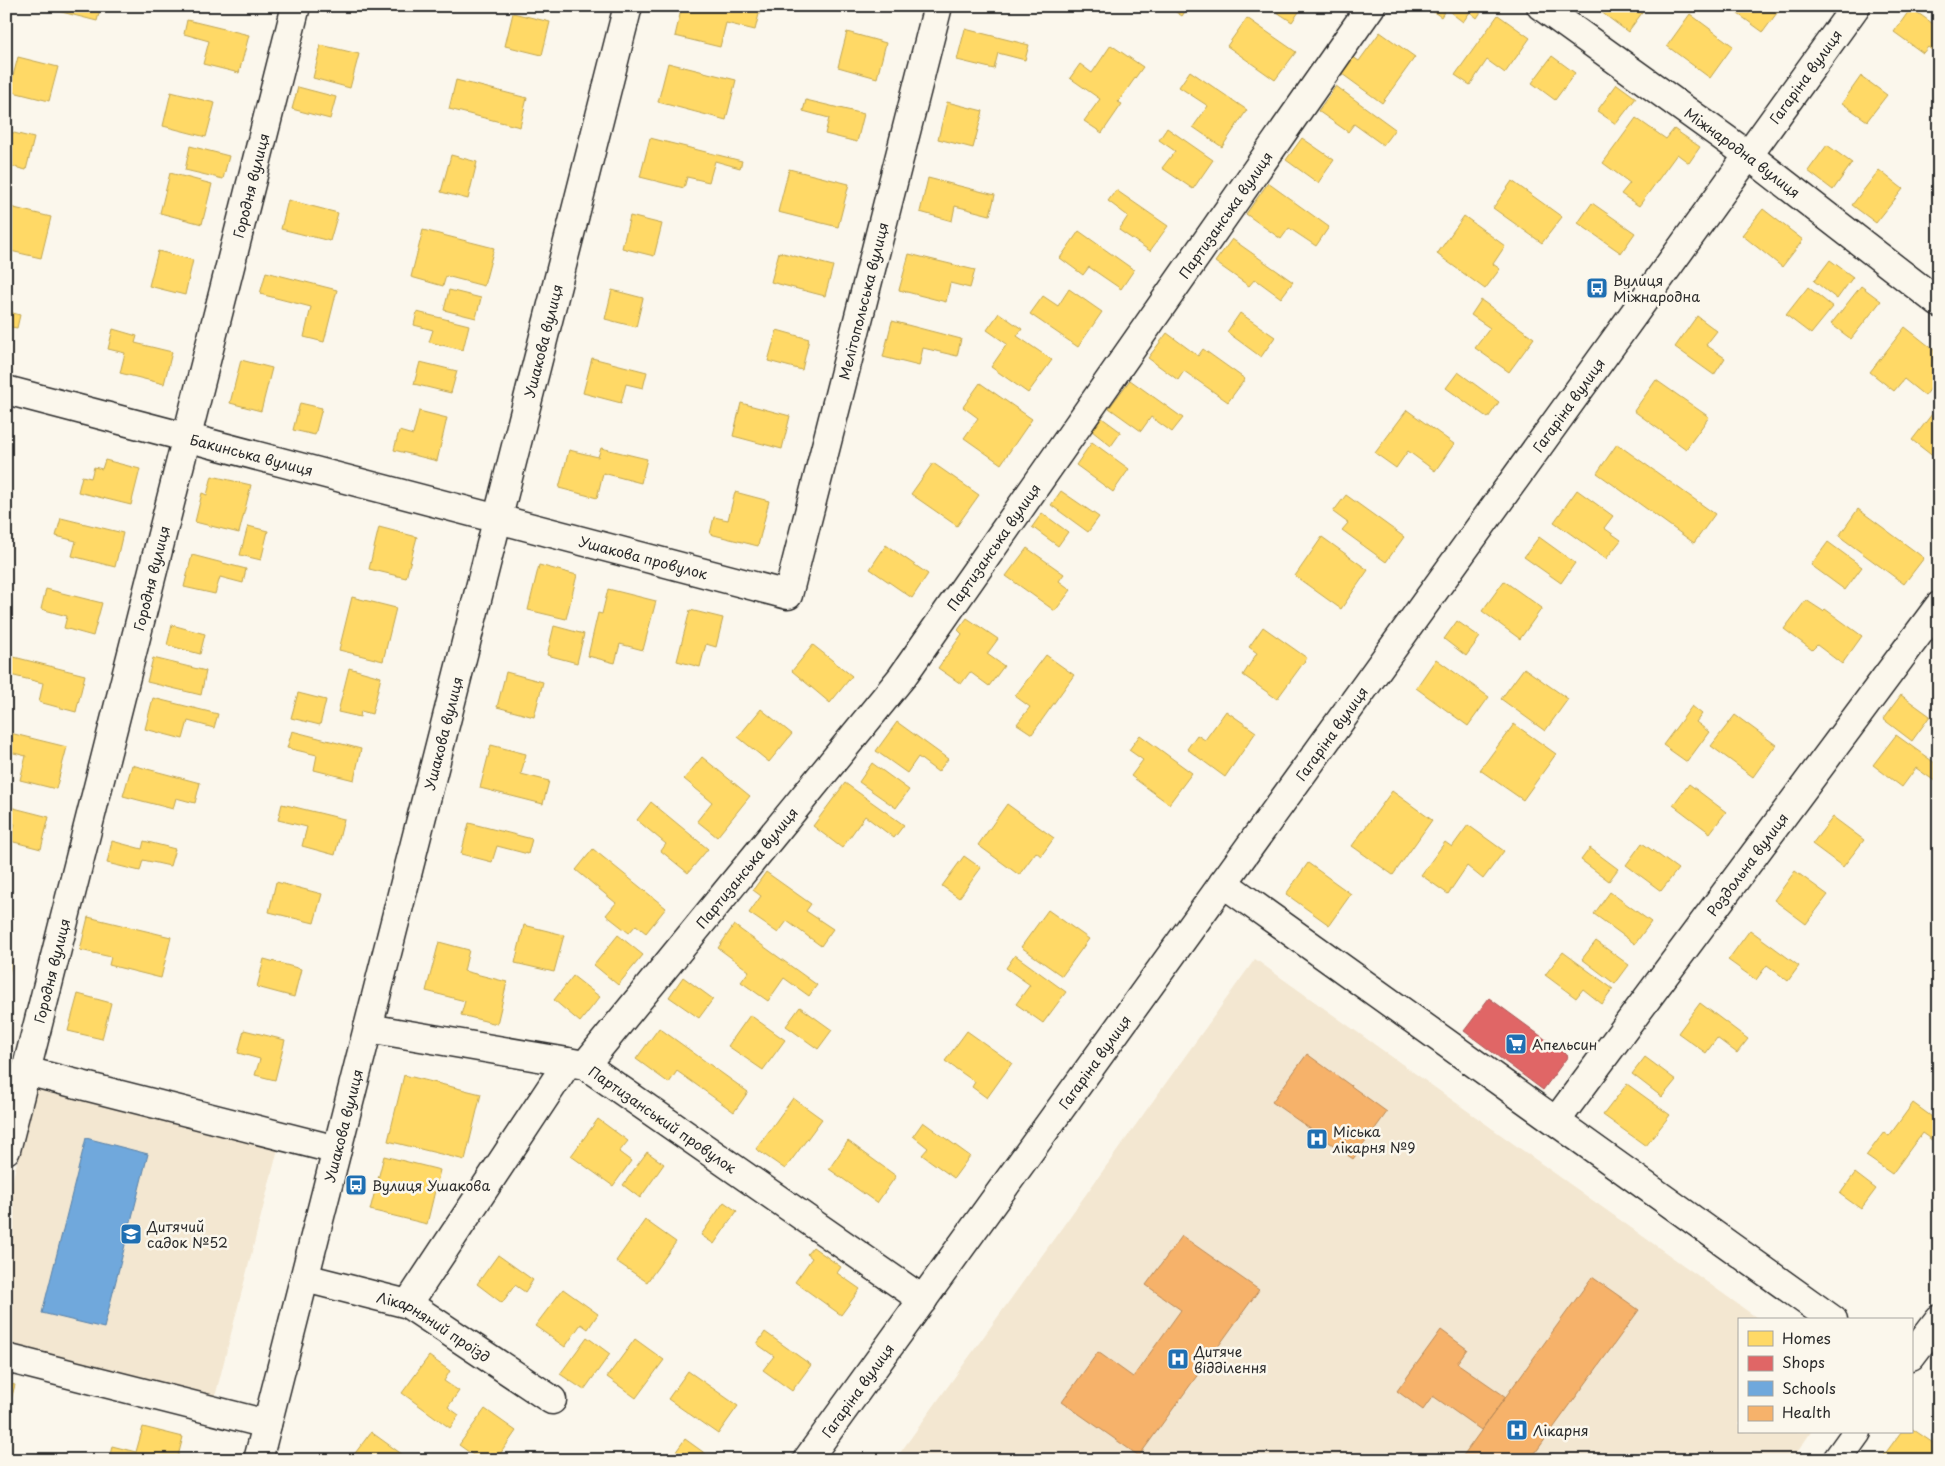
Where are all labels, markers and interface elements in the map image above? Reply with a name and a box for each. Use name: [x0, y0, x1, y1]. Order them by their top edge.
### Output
street label: Гагаріна вулиця: [1764, 25, 1846, 128]
street label: Міжнародна вулиця: [1680, 102, 1805, 202]
street label: Городня вулиця: [227, 131, 274, 240]
street label: Партизанська вулиця: [1173, 147, 1277, 283]
street label: Мелітопольська вулиця: [833, 220, 893, 382]
place label: Вулиця Міжнародна: [1613, 270, 1700, 307]
bus stop icon: Вулиця Міжнародна: [1585, 276, 1609, 300]
street label: Ушакова вулиця: [518, 282, 567, 399]
street label: Гагаріна вулиця: [1527, 353, 1609, 456]
street label: Бакинська вулиця: [188, 428, 315, 481]
street label: Партизанська вулиця: [941, 479, 1045, 615]
street label: Городня вулиця: [128, 523, 174, 633]
street label: Ушакова провулок: [577, 530, 711, 584]
street label: Ушакова вулиця: [418, 674, 467, 792]
street label: Гагаріна вулиця: [1290, 682, 1372, 785]
street label: Партизанська вулиця: [690, 802, 802, 933]
street label: Роздольна вулиця: [1701, 808, 1793, 920]
street label: Городня вулиця: [28, 916, 75, 1025]
street label: Гагаріна вулиця: [1053, 1010, 1135, 1113]
supermarket icon: Апельсин: [1504, 1032, 1528, 1056]
place label: Апельсин: [1532, 1034, 1597, 1055]
street label: Партизанський провулок: [585, 1060, 742, 1178]
street label: Ушакова вулиця: [319, 1067, 368, 1184]
place label: Міська лікарня №9: [1332, 1121, 1415, 1158]
hospital icon: Міська лікарня №9: [1305, 1127, 1329, 1151]
bus stop icon: Вулиця Ушакова: [344, 1173, 368, 1197]
place label: Вулиця Ушакова: [372, 1175, 490, 1196]
place label: Дитячий садок №52: [146, 1216, 228, 1253]
school or university icon: Дитячий садок №52: [119, 1222, 143, 1246]
street label: Лікарняний проїзд: [375, 1286, 495, 1367]
legend: [1738, 1318, 1912, 1434]
text: Homes: [1782, 1326, 1831, 1349]
street label: Гагаріна вулиця: [816, 1339, 899, 1442]
place label: Дитяче відділення: [1193, 1341, 1267, 1378]
hospital icon: Дитяче відділення: [1166, 1347, 1190, 1371]
text: Shops: [1782, 1350, 1825, 1373]
text: Schools: [1782, 1376, 1836, 1399]
text: Health: [1782, 1400, 1831, 1423]
hospital icon: Лікарня: [1505, 1418, 1529, 1442]
place label: Лікарня: [1533, 1420, 1589, 1441]

